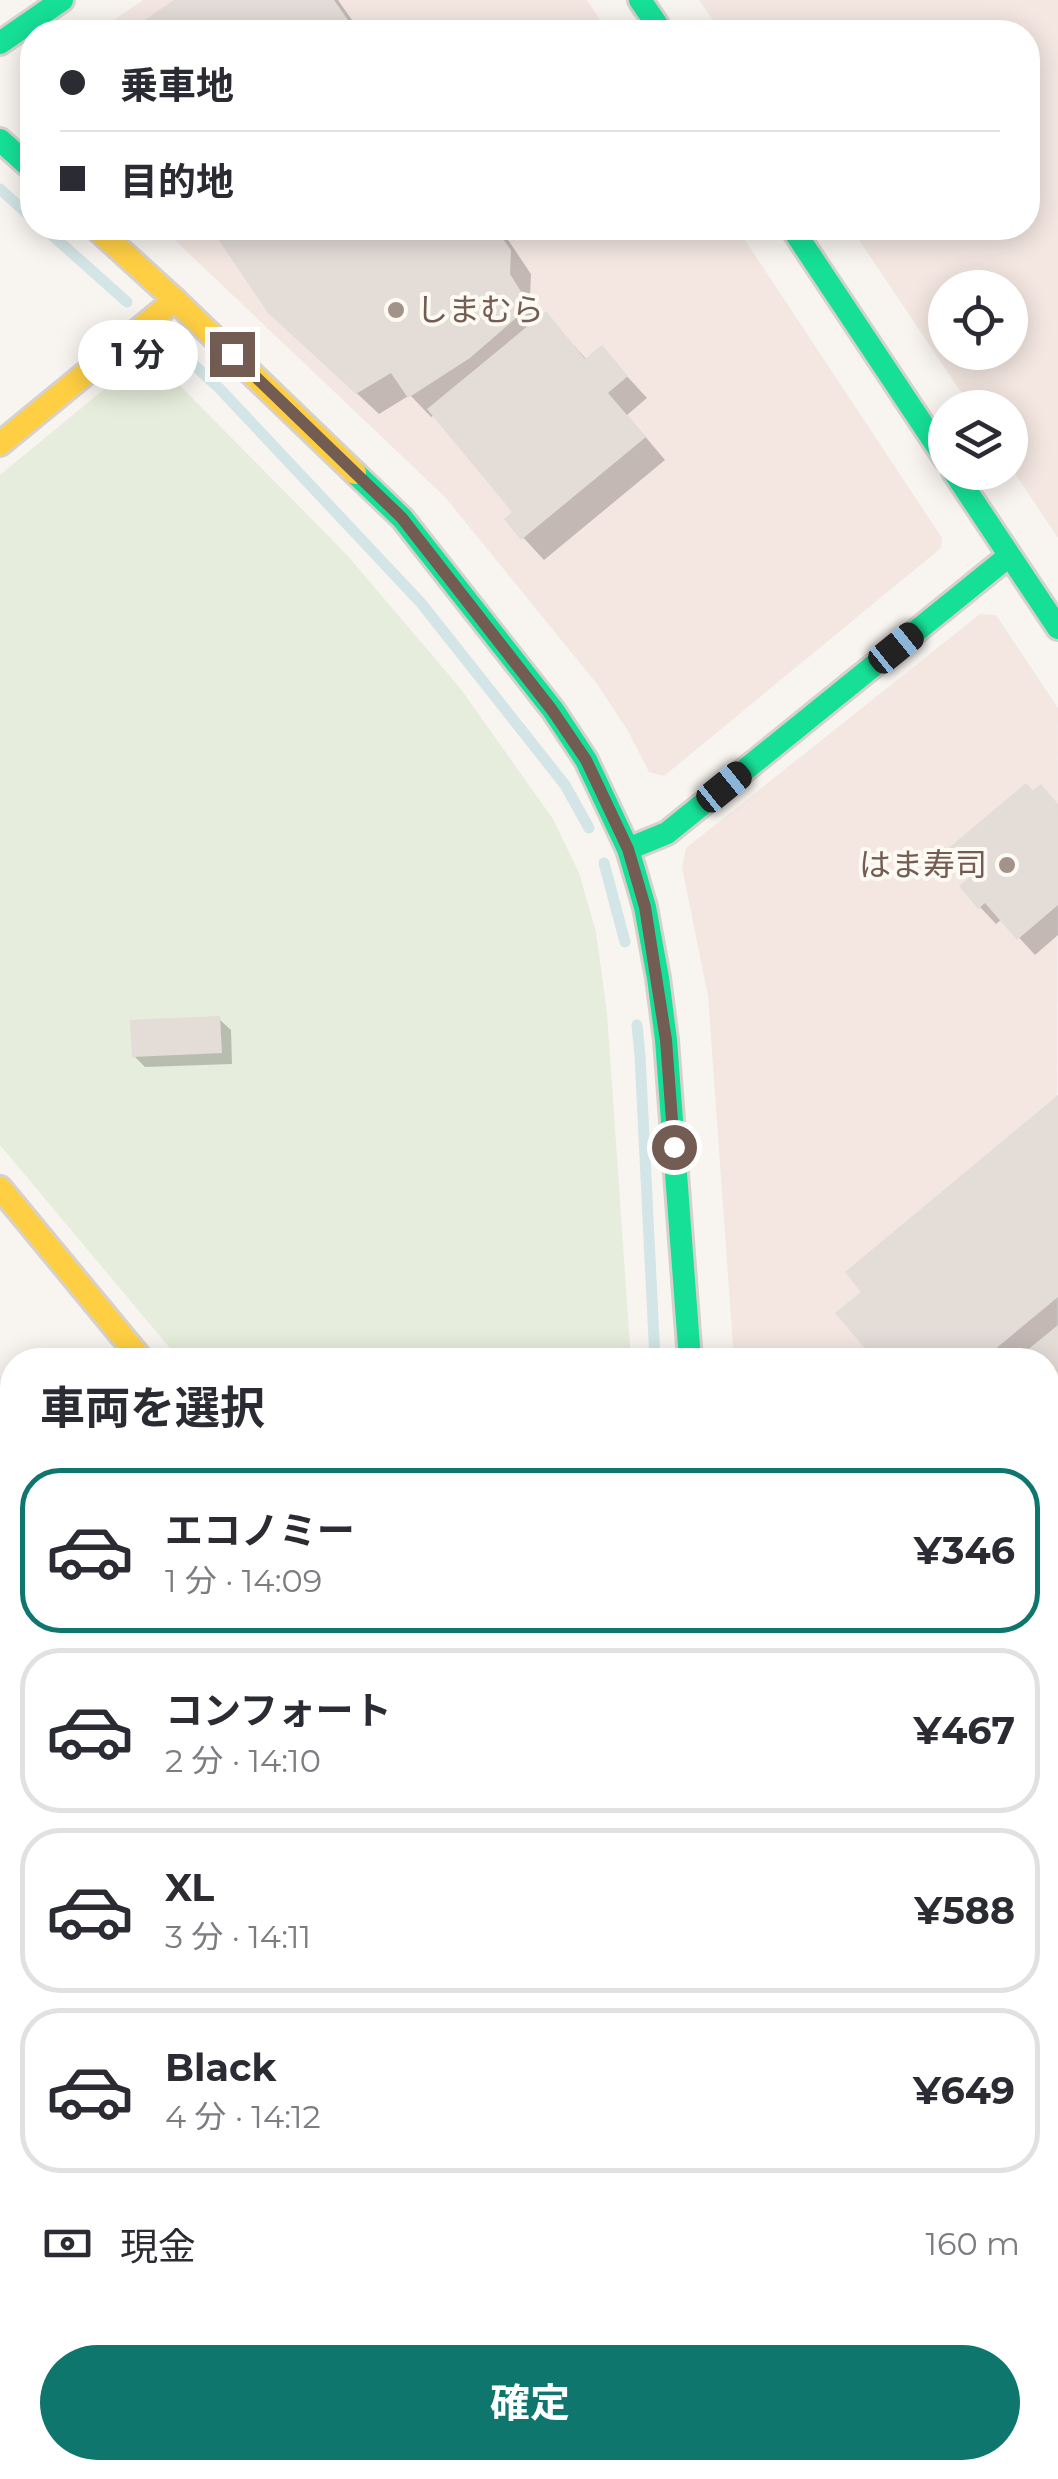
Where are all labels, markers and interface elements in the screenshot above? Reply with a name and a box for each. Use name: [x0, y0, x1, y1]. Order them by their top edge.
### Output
text: 乗車地: [120, 62, 234, 109]
text: 目的地: [120, 158, 234, 205]
map controls: [928, 270, 1028, 490]
button: locate: [928, 270, 1028, 370]
place label: しまむら: [416, 290, 544, 329]
marker: しまむら: [385, 299, 407, 321]
callout: 1 分: [77, 319, 197, 389]
route end: [210, 332, 255, 377]
text: 1 分: [111, 335, 165, 374]
button: layers: [928, 390, 1028, 490]
car: [863, 617, 929, 679]
car: [691, 756, 757, 818]
place label: はま寿司: [859, 845, 987, 884]
marker: はま寿司: [996, 854, 1018, 876]
route start: [652, 1125, 697, 1170]
text: 車両を選択: [40, 1380, 265, 1435]
icon: car: [45, 1506, 135, 1596]
text: エコノミー: [165, 1507, 355, 1554]
text: ¥346: [914, 1527, 1015, 1574]
text: 1 分 · 14:09: [165, 1561, 322, 1600]
icon: car: [45, 1686, 135, 1776]
text: コンフォート: [165, 1687, 392, 1734]
text: ¥467: [914, 1707, 1015, 1754]
text: 2 分 · 14:10: [165, 1741, 321, 1780]
text: XL: [165, 1864, 214, 1911]
icon: car: [45, 1866, 135, 1956]
text: ¥588: [914, 1887, 1015, 1934]
text: 3 分 · 14:11: [165, 1917, 311, 1956]
text: Black: [165, 2044, 276, 2091]
icon: car: [45, 2046, 135, 2136]
text: ¥649: [913, 2067, 1015, 2114]
text: 4 分 · 14:12: [165, 2097, 321, 2136]
icon: cash: [40, 2216, 95, 2271]
text: 現金: [120, 2223, 196, 2270]
text: 160 m: [925, 2224, 1020, 2263]
button: 確定: [40, 2345, 1020, 2460]

